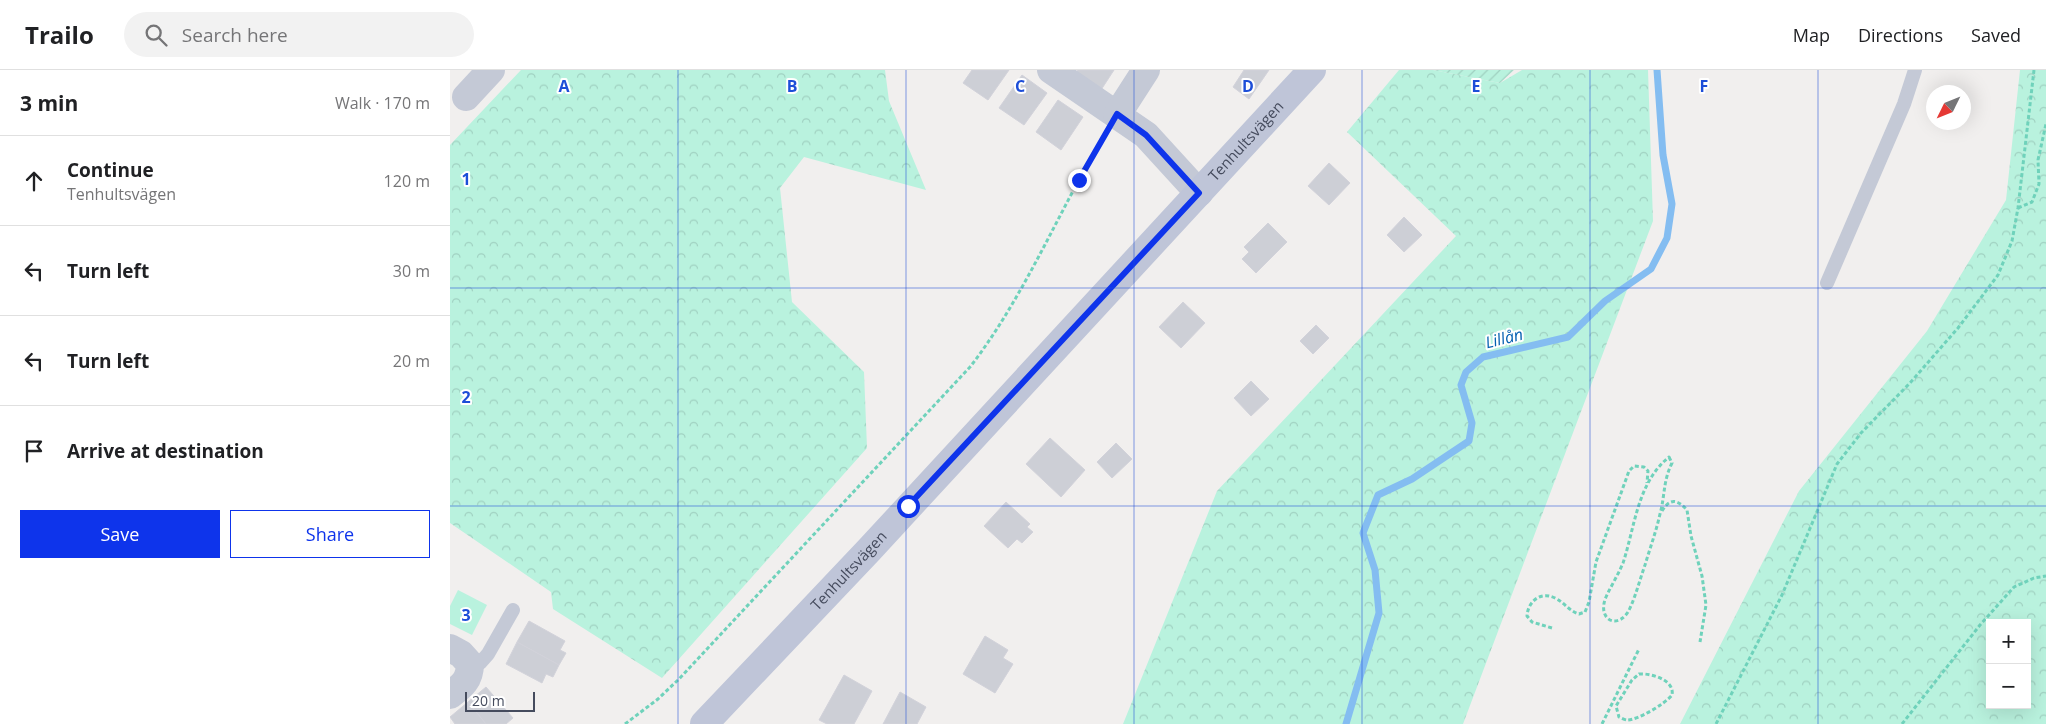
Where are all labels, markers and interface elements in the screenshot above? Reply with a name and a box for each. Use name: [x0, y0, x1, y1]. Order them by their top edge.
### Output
search box: [124, 12, 474, 57]
text: Trailo: [25, 18, 94, 51]
icon: search: [142, 21, 170, 49]
text: Search here: [182, 22, 288, 48]
text: Map: [1793, 23, 1830, 47]
text: Directions: [1858, 23, 1943, 47]
text: Saved: [1971, 23, 2021, 47]
text: A: [558, 75, 570, 97]
text: B: [787, 75, 797, 97]
text: C: [1015, 75, 1025, 97]
text: D: [1242, 75, 1254, 97]
text: E: [1472, 75, 1481, 97]
text: F: [1700, 75, 1708, 97]
north arrow: [1926, 85, 1971, 130]
text: 3 min: [20, 89, 78, 117]
text: Walk · 170 m: [335, 92, 430, 114]
street label: Tenhultsvägen: [1203, 96, 1288, 185]
text: Continue: [67, 157, 154, 183]
icon: ahead: [20, 167, 48, 195]
text: 1: [461, 168, 471, 190]
route end: [1068, 169, 1091, 192]
text: 120 m: [384, 170, 430, 192]
text: Tenhultsvägen: [67, 183, 176, 205]
icon: left: [20, 257, 48, 285]
text: Turn left: [67, 258, 149, 284]
text: 30 m: [393, 260, 430, 282]
water label: Lillån: [1483, 323, 1525, 353]
icon: left: [20, 347, 48, 375]
text: Turn left: [67, 348, 149, 374]
text: 20 m: [393, 350, 430, 372]
text: 2: [461, 386, 471, 408]
icon: arrive: [20, 437, 48, 465]
text: Arrive at destination: [67, 438, 264, 464]
route start: [897, 495, 920, 518]
button: Save: [20, 510, 220, 558]
button: Share: [230, 510, 430, 558]
street label: Tenhultsvägen: [806, 526, 891, 614]
text: 3: [461, 604, 471, 626]
map controls: [1986, 619, 2031, 709]
button: +: [1986, 619, 2031, 664]
button: −: [1986, 664, 2031, 709]
scale bar: [465, 689, 535, 712]
text: 20 m: [472, 691, 505, 710]

